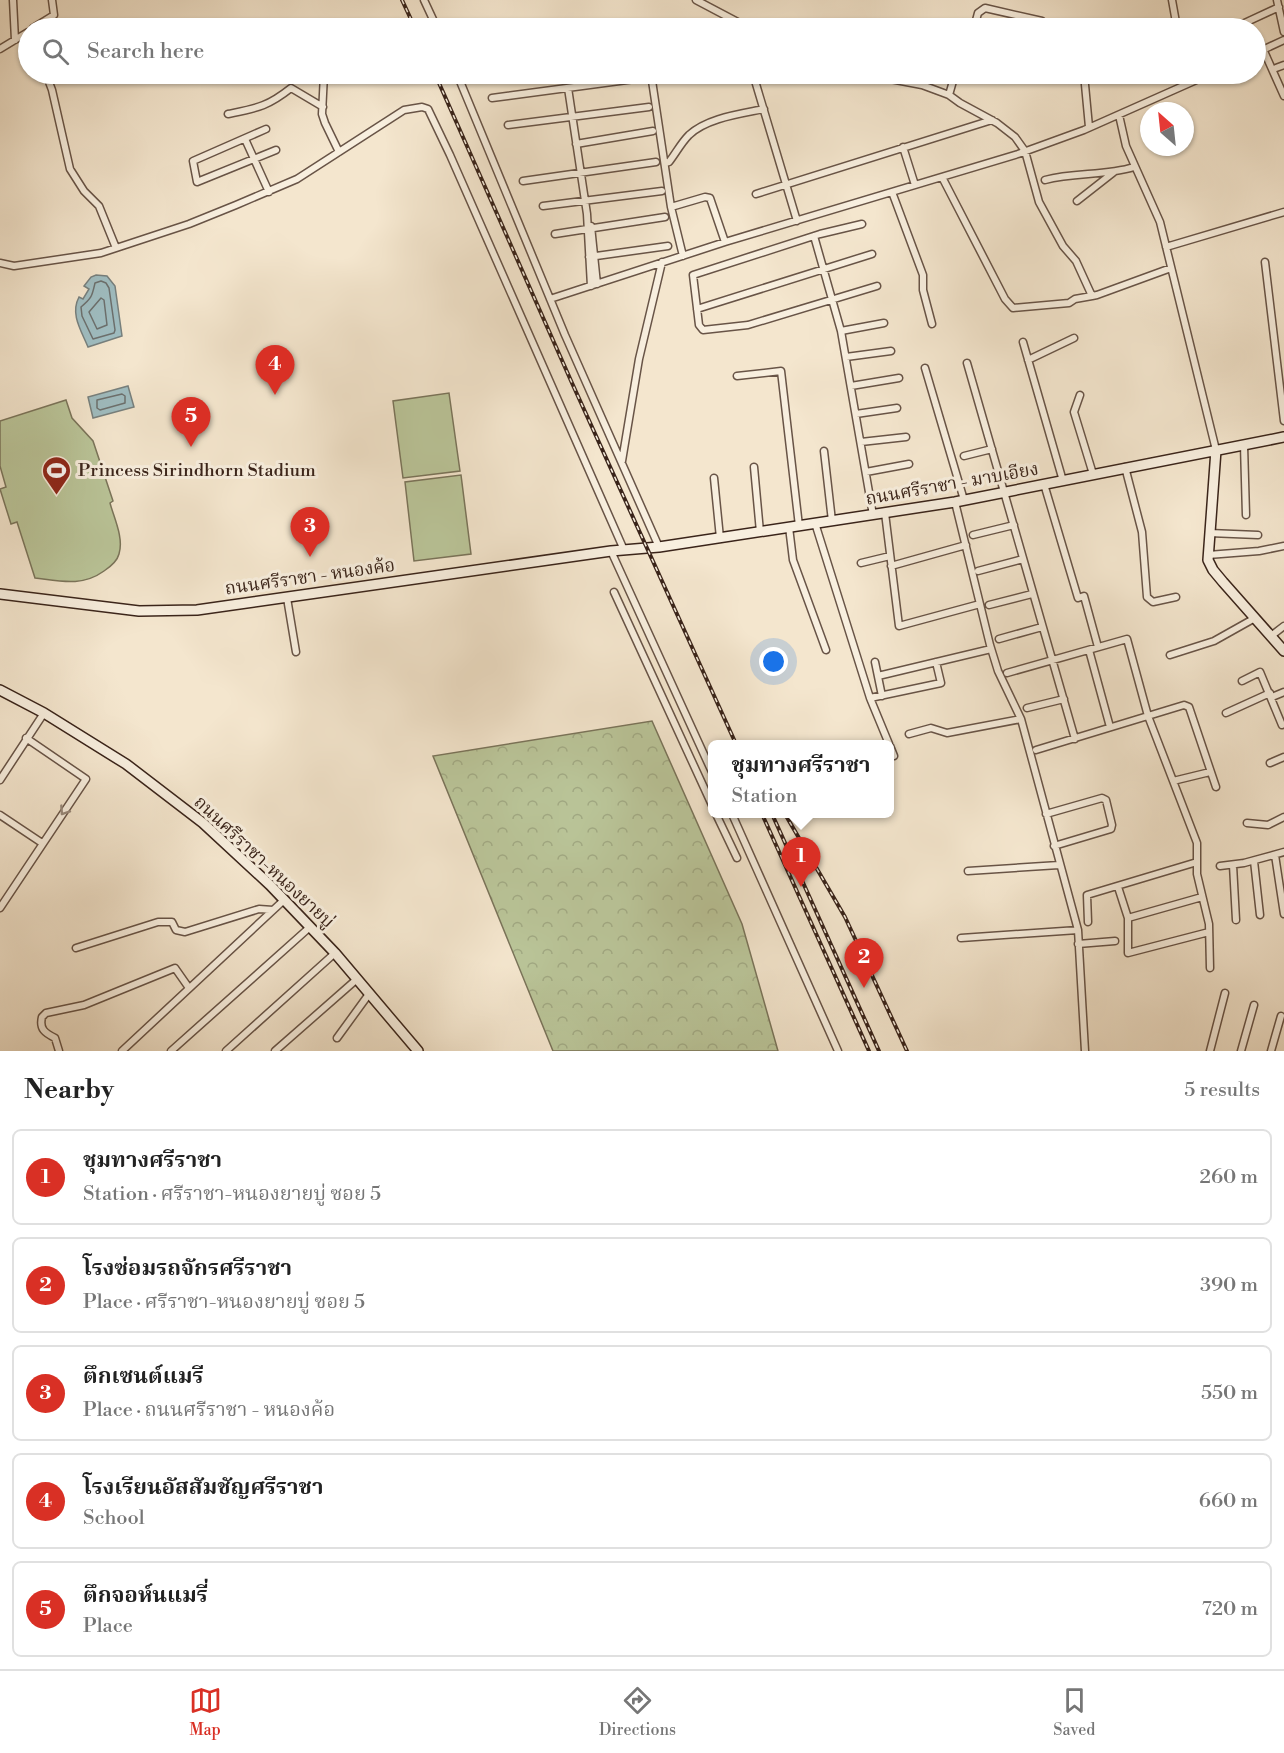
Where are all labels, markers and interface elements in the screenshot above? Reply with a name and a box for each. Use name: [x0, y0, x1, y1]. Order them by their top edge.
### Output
search box: [18, 18, 1266, 84]
icon: search: [39, 35, 72, 68]
text: Search here: [87, 38, 204, 65]
north arrow: [1140, 102, 1194, 156]
pin: 4: [256, 346, 294, 395]
pin: 5: [172, 398, 210, 447]
sports icon: Princess Sirindhorn Stadium: [41, 454, 73, 496]
street label: ถนนศรีราชา - มาบเอียง: [864, 457, 1040, 511]
place label: Princess Sirindhorn Stadium: [78, 459, 316, 482]
pin: 3: [290, 508, 330, 557]
street label: ถนนศรีราชา - หนองค้อ: [223, 554, 397, 600]
your location: [759, 647, 788, 676]
popup: [708, 740, 894, 818]
text: ชุมทางศรีราชา: [732, 752, 871, 779]
text: Station: [732, 784, 797, 809]
street label: ถนนศรีราชา-หนองยายบู่: [189, 791, 339, 933]
one-way arrow: [60, 804, 71, 815]
pin: 1: [782, 838, 820, 887]
pin: 2: [844, 938, 884, 988]
text: Nearby: [24, 1074, 114, 1106]
text: 5 results: [1184, 1078, 1260, 1103]
text: ชุมทางศรีราชา: [83, 1147, 222, 1174]
text: 1: [41, 1165, 50, 1190]
text: 260 m: [1200, 1165, 1258, 1190]
text: Station · ศรีราชา-หนองยายบู่ ซอย 5: [83, 1182, 381, 1207]
text: โรงซ่อมรถจักรศรีราชา: [83, 1255, 292, 1282]
text: 2: [39, 1273, 52, 1298]
text: 390 m: [1200, 1273, 1258, 1298]
text: Place · ศรีราชา-หนองยายบู่ ซอย 5: [83, 1290, 365, 1315]
text: ตึกเซนต์แมรี: [83, 1363, 204, 1390]
text: 3: [39, 1381, 52, 1406]
text: 550 m: [1201, 1381, 1258, 1406]
text: Place · ถนนศรีราชา - หนองค้อ: [83, 1398, 335, 1423]
text: โรงเรียนอัสสัมชัญศรีราชา: [83, 1474, 323, 1501]
text: 4: [39, 1489, 52, 1514]
text: 660 m: [1199, 1489, 1258, 1514]
text: School: [83, 1506, 145, 1531]
text: ตึกจอห์นแมรี่: [83, 1582, 208, 1609]
text: 5: [39, 1597, 52, 1622]
text: 720 m: [1202, 1597, 1258, 1622]
text: Place: [83, 1614, 133, 1639]
tab: Map: [189, 1684, 222, 1740]
tab: Directions: [599, 1684, 676, 1740]
tab: Saved: [1053, 1684, 1095, 1740]

